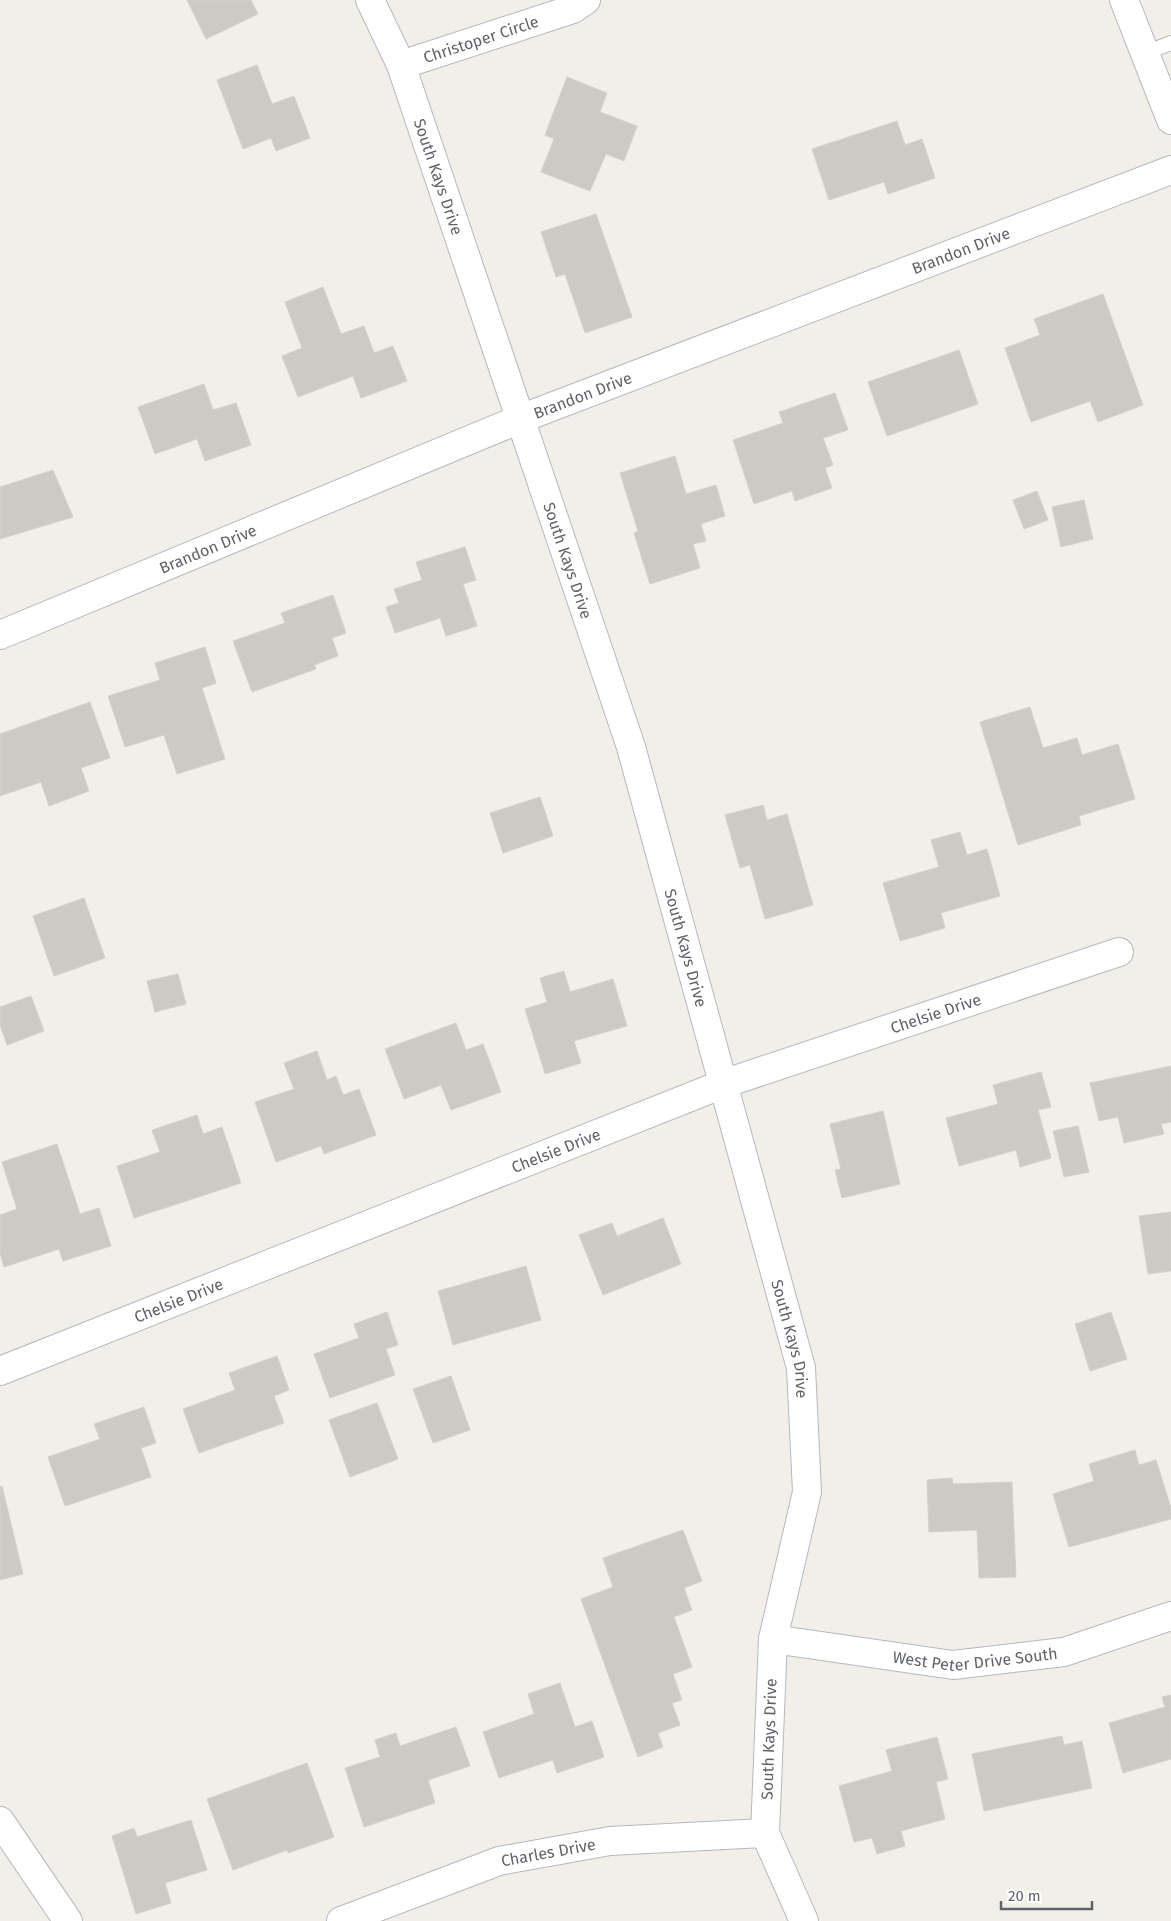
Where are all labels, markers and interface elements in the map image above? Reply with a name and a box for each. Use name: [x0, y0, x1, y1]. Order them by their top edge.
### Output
street label: Christoper Circle: [421, 11, 541, 67]
street label: South Kays Drive: [410, 116, 467, 237]
street label: Brandon Drive: [909, 223, 1013, 278]
street label: Brandon Drive: [531, 368, 634, 422]
street label: South Kays Drive: [540, 500, 597, 621]
street label: Brandon Drive: [156, 520, 259, 577]
street label: South Kays Drive: [661, 887, 711, 1009]
street label: Chelsie Drive: [888, 989, 983, 1037]
street label: Chelsie Drive: [509, 1124, 603, 1177]
street label: Chelsie Drive: [131, 1274, 226, 1326]
street label: South Kays Drive: [768, 1277, 812, 1399]
street label: West Peter Drive South: [891, 1643, 1059, 1675]
street label: South Kays Drive: [757, 1678, 781, 1800]
street label: Charles Drive: [499, 1834, 597, 1870]
scale bar: [1001, 1878, 1092, 1910]
text: 20 m: [1008, 1887, 1041, 1905]

